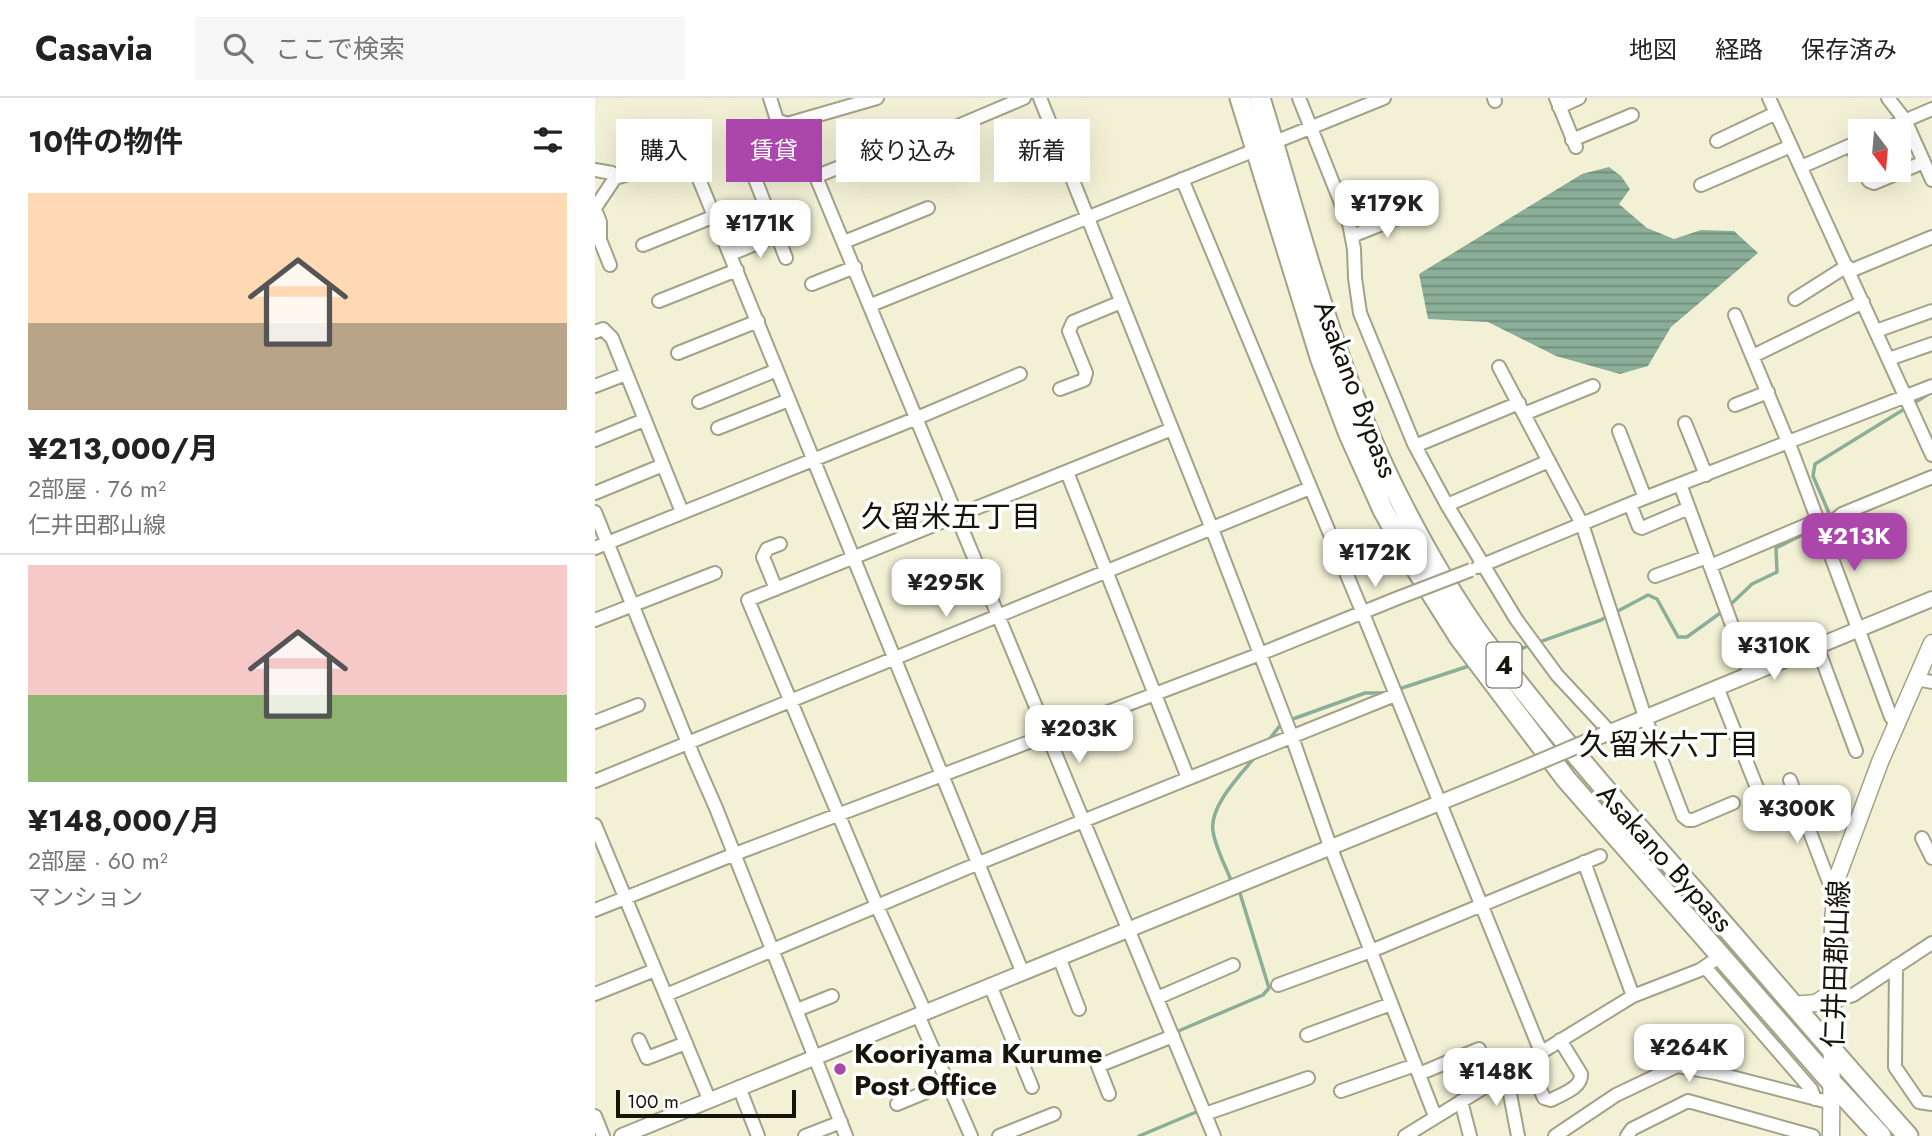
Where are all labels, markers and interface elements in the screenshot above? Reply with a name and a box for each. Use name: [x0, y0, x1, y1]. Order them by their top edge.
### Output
search box: [195, 17, 685, 80]
text: Casavia: [35, 25, 153, 72]
icon: search: [219, 29, 257, 67]
text: ここで検索: [275, 30, 405, 68]
text: 地図: [1629, 32, 1677, 67]
text: 経路: [1715, 32, 1763, 67]
text: 保存済み: [1801, 32, 1897, 67]
chip: 購入: [616, 119, 712, 182]
chip: 賃貸: [726, 119, 822, 182]
chip: 絞り込み: [836, 119, 980, 182]
chip: 新着: [994, 119, 1090, 182]
north arrow: [1848, 119, 1911, 182]
map controls: [1848, 119, 1911, 182]
text: 10件の物件: [28, 120, 183, 163]
icon: filters: [529, 121, 567, 159]
pin: ¥179K: [1338, 180, 1436, 240]
text: ¥179K: [1351, 186, 1423, 220]
pin: ¥171K: [711, 200, 809, 260]
text: ¥171K: [726, 206, 794, 240]
icon: home: [235, 239, 361, 365]
street label: Asakano Bypass: [1303, 294, 1409, 484]
text: ¥213,000/月: [28, 427, 219, 470]
text: 2部屋 · 76 m²: [28, 472, 166, 506]
district label: 久留米五丁目: [861, 495, 1041, 538]
text: 仁井田郡山線: [28, 508, 166, 542]
pin: ¥213K: [1805, 514, 1903, 573]
text: ¥213K: [1818, 519, 1890, 553]
pin: ¥172K: [1326, 530, 1424, 589]
text: ¥172K: [1339, 535, 1411, 569]
pin: ¥295K: [897, 560, 995, 619]
text: ¥295K: [908, 565, 984, 599]
icon: home: [235, 611, 361, 737]
pin: ¥310K: [1725, 622, 1823, 682]
text: ¥310K: [1738, 628, 1810, 662]
road number: 4: [1487, 642, 1521, 688]
pin: ¥203K: [1030, 706, 1128, 765]
text: ¥203K: [1041, 711, 1117, 745]
district label: 久留米六丁目: [1579, 723, 1759, 766]
street label: Asakano Bypass: [1587, 775, 1743, 941]
pin: ¥300K: [1748, 786, 1846, 845]
text: ¥300K: [1759, 791, 1835, 825]
text: ¥148,000/月: [28, 799, 220, 842]
text: 2部屋 · 60 m²: [28, 844, 168, 878]
street label: 仁井田郡山線: [1813, 879, 1859, 1049]
text: マンション: [28, 880, 143, 914]
pin: ¥264K: [1640, 1024, 1738, 1084]
text: ¥264K: [1650, 1030, 1728, 1064]
place label: Kooriyama Kurume Post Office: [854, 1033, 1103, 1106]
pin: ¥148K: [1447, 1048, 1545, 1108]
text: ¥148K: [1459, 1054, 1533, 1088]
marker: Kooriyama Kurume Post Office: [832, 1061, 848, 1077]
scale bar: [616, 1087, 796, 1119]
text: 100 m: [627, 1088, 679, 1115]

